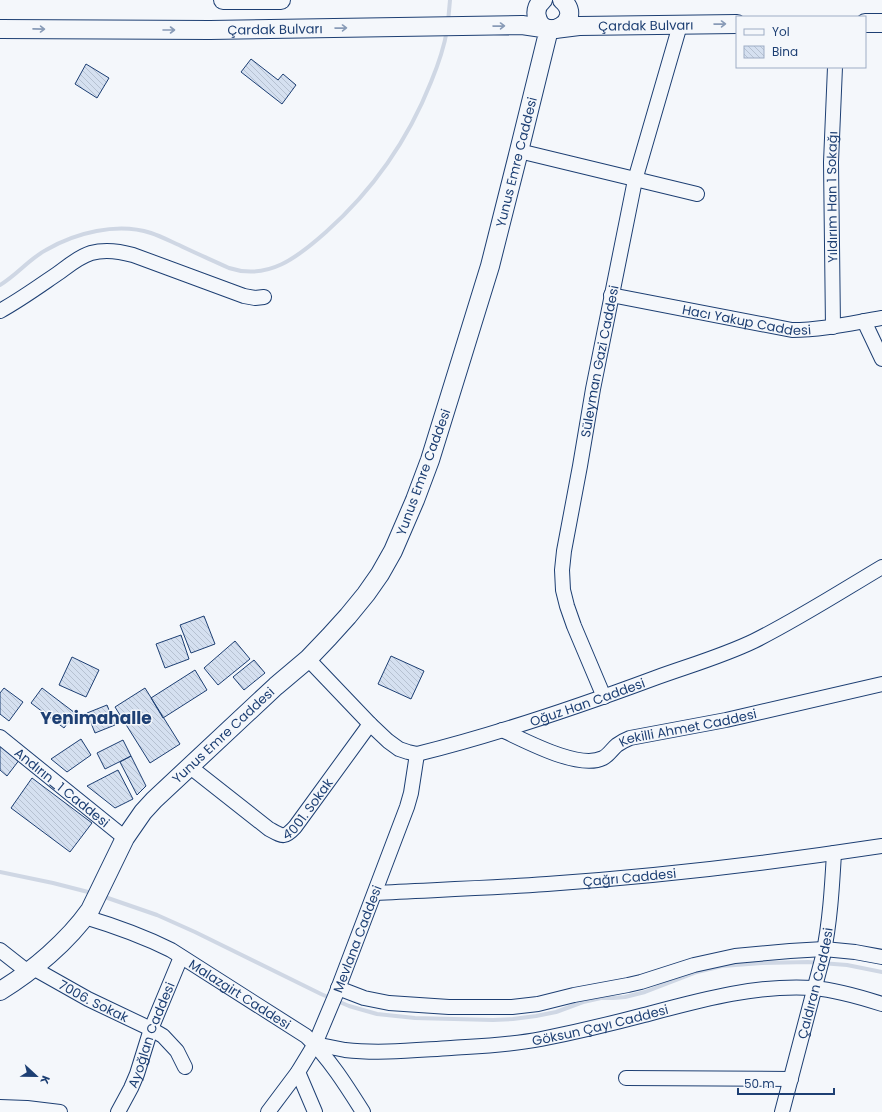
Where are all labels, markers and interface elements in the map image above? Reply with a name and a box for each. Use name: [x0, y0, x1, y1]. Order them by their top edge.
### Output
street label: Çardak Bulvarı: [598, 16, 694, 36]
legend: [736, 16, 866, 68]
street label: Çardak Bulvarı: [227, 19, 323, 40]
one-way arrow: [713, 20, 726, 28]
one-way arrow: [492, 22, 505, 30]
text: Yol: [772, 23, 790, 40]
one-way arrow: [334, 24, 347, 32]
one-way arrow: [32, 25, 45, 33]
one-way arrow: [162, 26, 175, 34]
text: Bina: [772, 43, 798, 60]
street label: Yunus Emre Caddesi: [491, 95, 542, 229]
street label: Yıldırım Han 1 Sokağı: [822, 131, 842, 263]
street label: Süleyman Gazi Caddesi: [576, 283, 624, 439]
street label: Hacı Yakup Caddesi: [680, 300, 812, 340]
street label: Yunus Emre Caddesi: [392, 406, 455, 538]
street label: Oğuz Han Caddesi: [527, 674, 648, 731]
street label: Yunus Emre Caddesi: [168, 683, 279, 788]
street label: Kekilli Ahmet Caddesi: [616, 704, 759, 752]
district label: Yenimahalle: [40, 706, 152, 730]
street label: Andırın_1 Caddesi: [10, 743, 113, 832]
street label: 4001. Sokak: [279, 774, 338, 845]
street label: Çağrı Caddesi: [582, 864, 677, 891]
street label: Mevlana Caddesi: [328, 883, 386, 996]
street label: Çaldıran Caddesi: [793, 926, 838, 1041]
street label: Malazgirt Caddesi: [185, 955, 294, 1034]
street label: 7006. Sokak: [55, 975, 132, 1027]
street label: Ayoğlan Caddesi: [123, 979, 180, 1091]
street label: Göksun Çayı Caddesi: [530, 1000, 670, 1051]
north arrow: [16, 1056, 56, 1096]
scale bar: [738, 1070, 834, 1096]
text: K: [36, 1073, 54, 1087]
text: 50 m: [744, 1075, 775, 1092]

